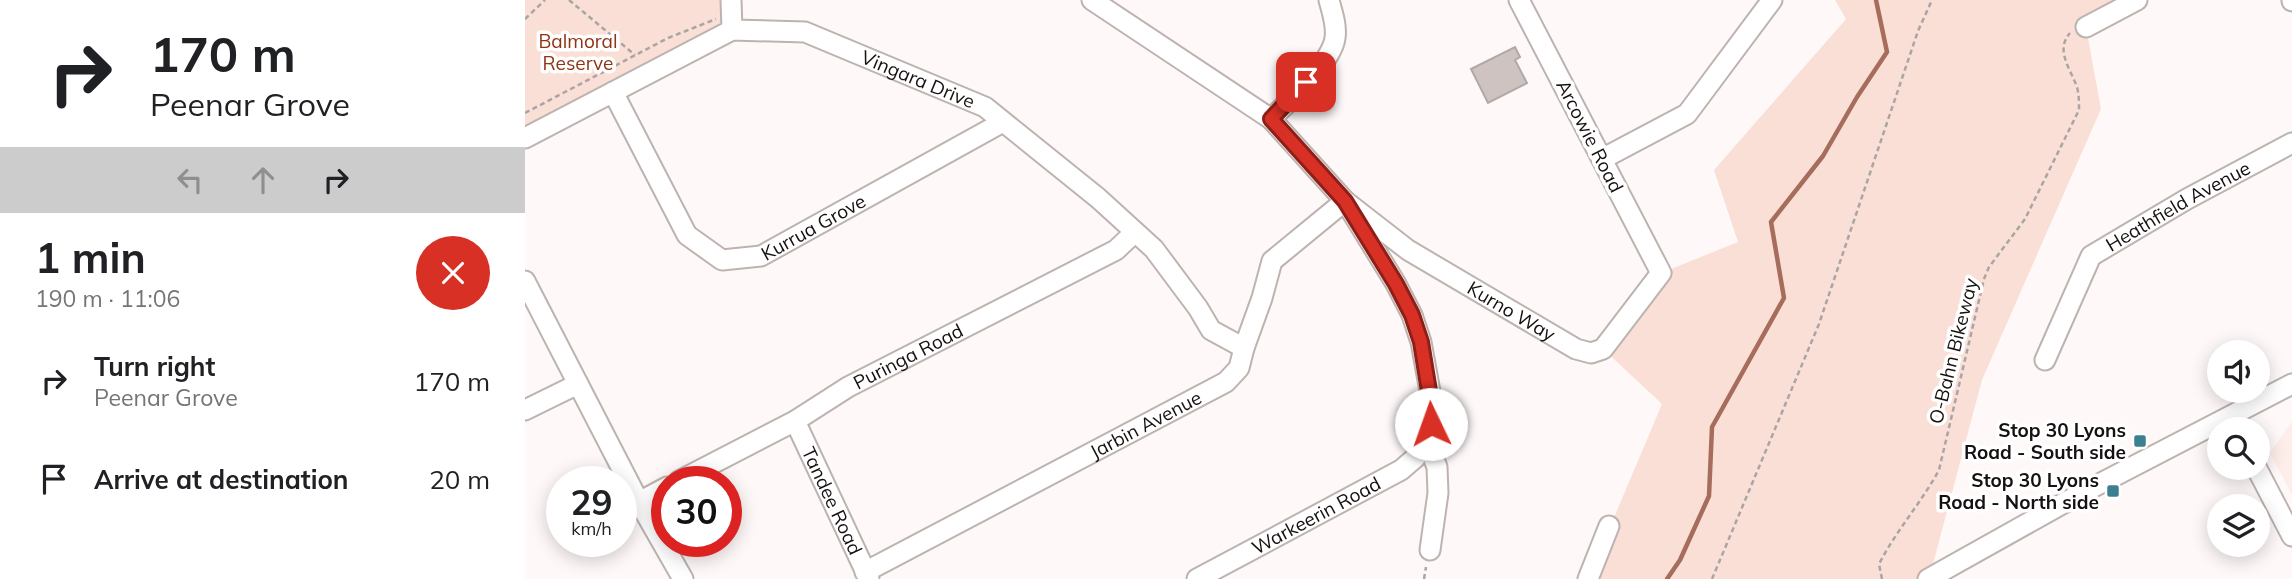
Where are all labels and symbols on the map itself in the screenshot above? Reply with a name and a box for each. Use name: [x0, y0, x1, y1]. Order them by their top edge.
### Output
park label: Balmoral Reserve: [538, 29, 618, 75]
street label: Vingara Drive: [858, 45, 979, 113]
pin: [1276, 52, 1336, 112]
street label: Arcowie Road: [1551, 75, 1629, 197]
street label: Heathfield Avenue: [2101, 156, 2254, 257]
street label: Kurrua Grove: [757, 189, 870, 266]
street label: Kurno Way: [1463, 276, 1560, 346]
street label: O-Bahn Bikeway: [1923, 276, 1983, 426]
street label: Puringa Road: [849, 318, 967, 394]
street label: Jarbin Avenue: [1086, 385, 1205, 464]
position arrow: [1394, 387, 1468, 461]
place label: Stop 30 Lyons Road - South side: [1964, 418, 2126, 464]
marker: Stop 30 Lyons Road - South side: [2132, 433, 2148, 449]
street label: Tandee Road: [797, 443, 868, 558]
speed limit sign: 30: [651, 466, 742, 557]
place label: Stop 30 Lyons Road - North side: [1938, 468, 2099, 514]
street label: Warkeerin Road: [1247, 471, 1385, 560]
marker: Stop 30 Lyons Road - North side: [2105, 483, 2121, 499]

